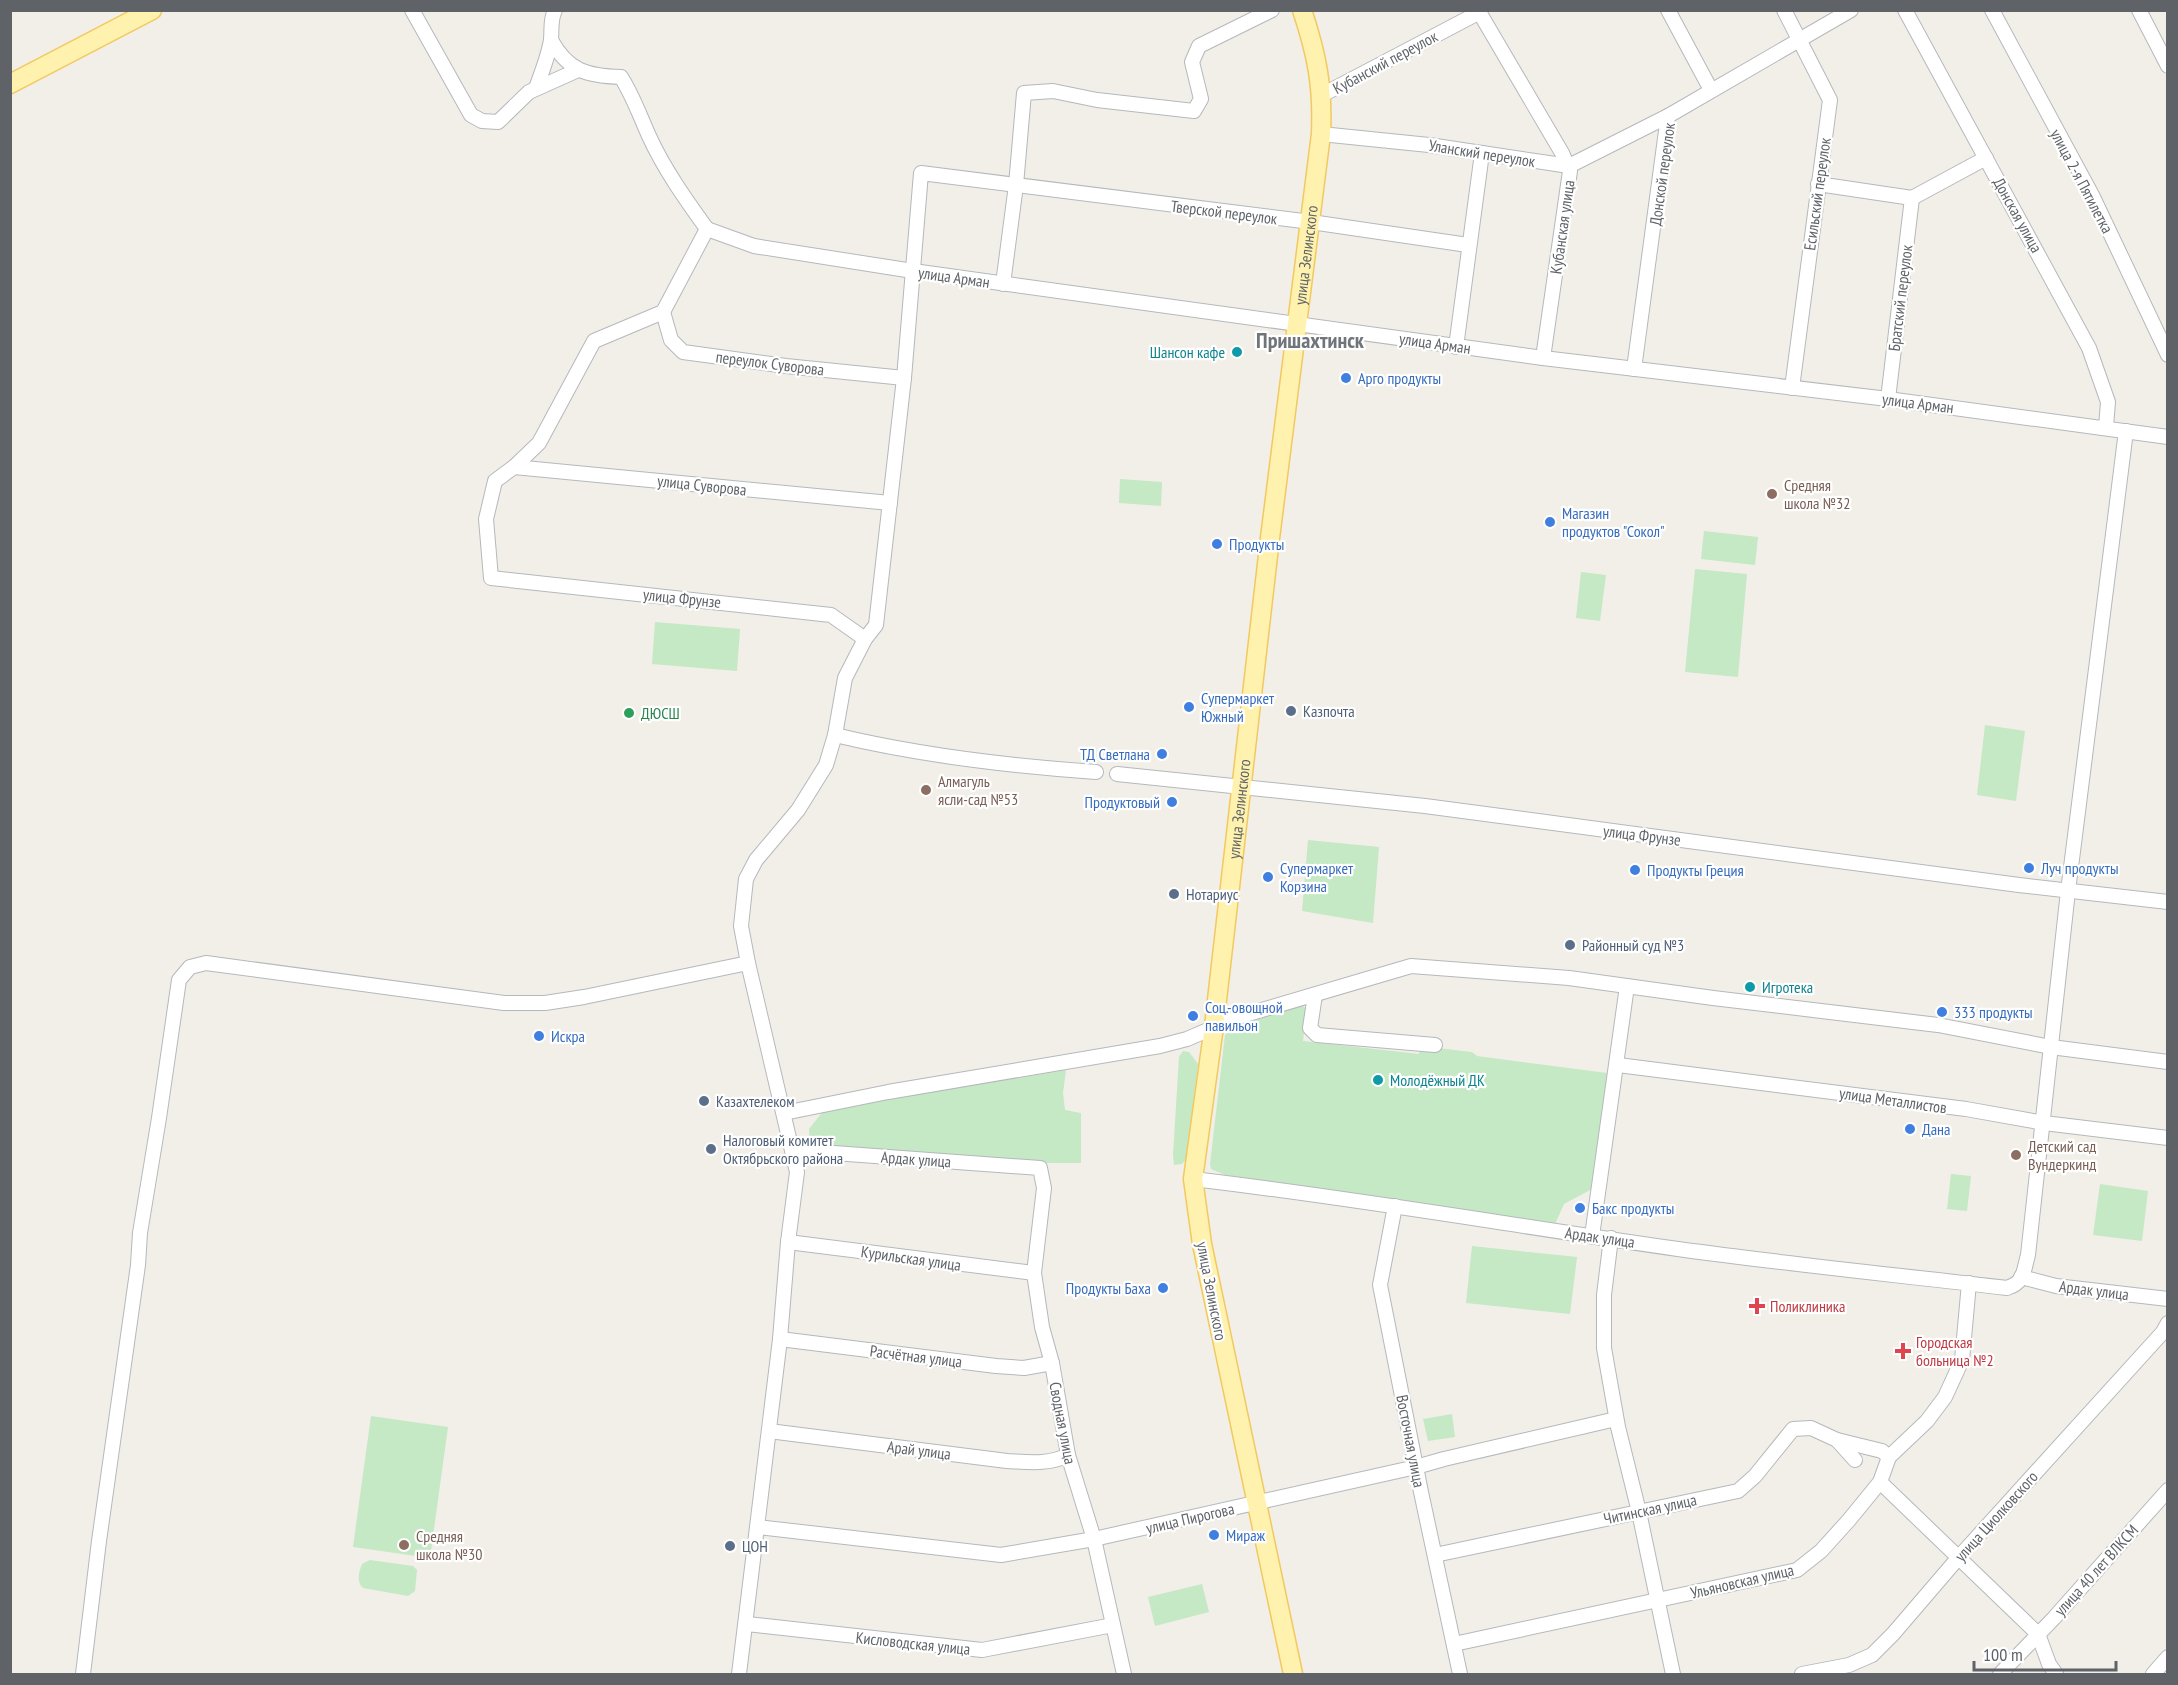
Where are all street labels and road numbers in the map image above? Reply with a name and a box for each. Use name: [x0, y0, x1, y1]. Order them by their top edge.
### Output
street label: Кубанский переулок: [1329, 26, 1441, 98]
street label: Донской переулок: [1645, 121, 1679, 227]
street label: улица 2-я Пятилетка: [2046, 125, 2118, 237]
street label: Уланский переулок: [1427, 135, 1537, 171]
street label: Есильский переулок: [1799, 136, 1835, 252]
street label: Донская улица: [1989, 174, 2047, 256]
street label: Кубанская улица: [1546, 179, 1578, 275]
street label: Тверской переулок: [1170, 196, 1279, 229]
street label: улица Зелинского: [1290, 204, 1322, 306]
street label: Братский переулок: [1884, 243, 1917, 352]
street label: улица Арман: [917, 262, 991, 292]
street label: улица Арман: [1398, 328, 1472, 358]
street label: переулок Суворова: [715, 346, 825, 380]
street label: улица Арман: [1881, 389, 1955, 417]
street label: улица Суворова: [656, 470, 748, 500]
street label: улица Фрунзе: [642, 584, 722, 612]
street label: улица Зелинского: [1223, 758, 1255, 860]
street label: улица Фрунзе: [1602, 820, 1682, 850]
street label: улица Металлистов: [1838, 1083, 1948, 1117]
street label: Ардак улица: [880, 1147, 952, 1171]
street label: Ардак улица: [1564, 1222, 1636, 1252]
street label: улица Зелинского: [1193, 1240, 1231, 1342]
street label: Курильская улица: [860, 1241, 962, 1275]
street label: Ардак улица: [2058, 1276, 2130, 1304]
street label: Расчётная улица: [869, 1340, 963, 1372]
street label: Сводная улица: [1045, 1380, 1081, 1466]
street label: Восточная улица: [1392, 1393, 1430, 1489]
street label: Арай улица: [886, 1436, 952, 1464]
street label: улица Циолковского: [1950, 1467, 2042, 1565]
street label: Читинская улица: [1602, 1489, 1698, 1529]
street label: улица Пирогова: [1144, 1498, 1236, 1538]
street label: улица 40 лет ВЛКСМ: [2050, 1520, 2142, 1620]
street label: Ульяновская улица: [1688, 1559, 1796, 1603]
street label: Кисловодская улица: [855, 1627, 971, 1659]

